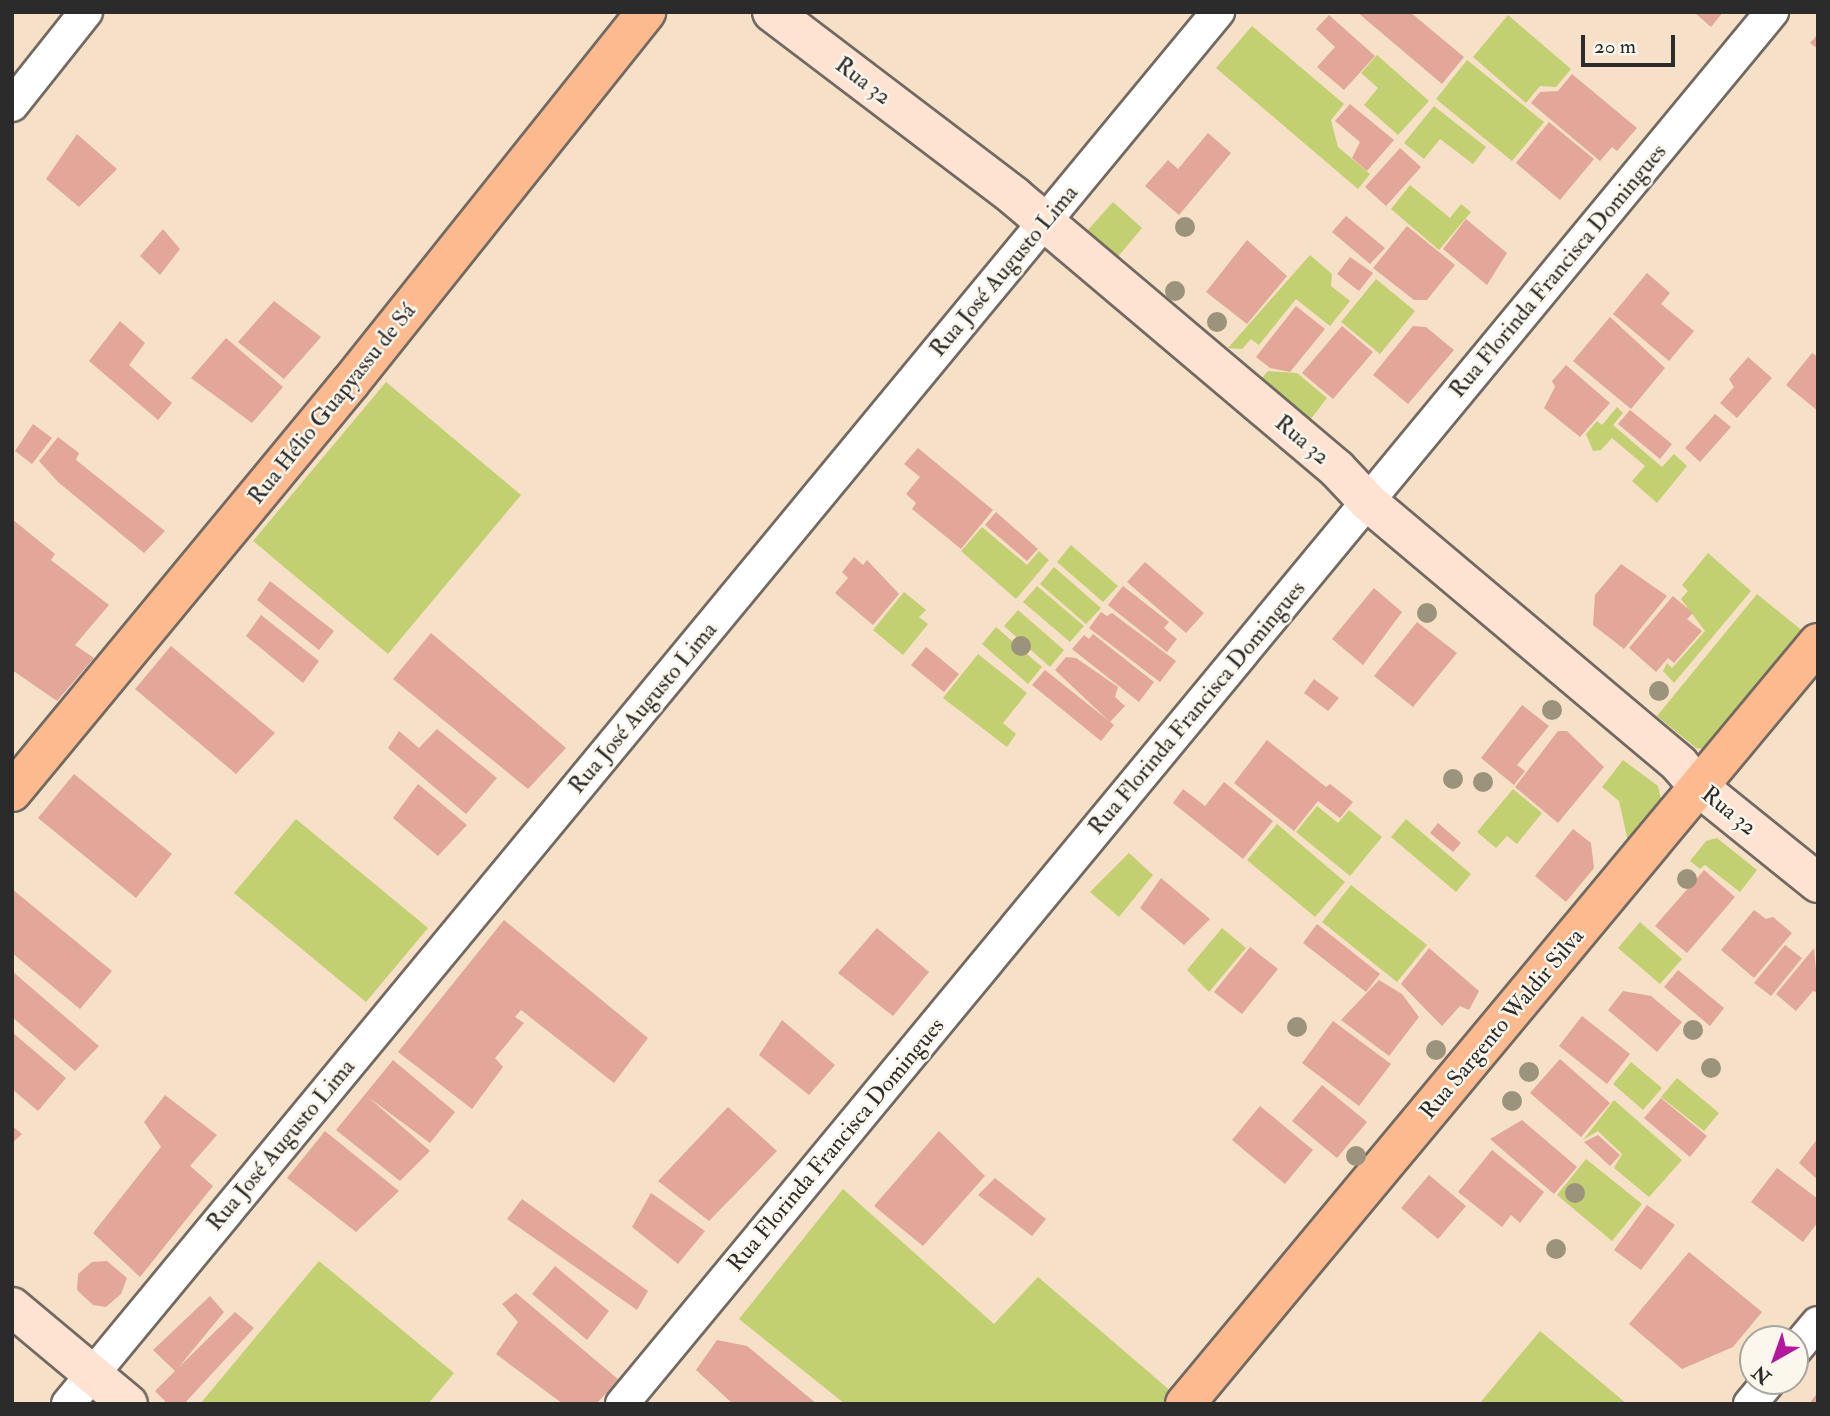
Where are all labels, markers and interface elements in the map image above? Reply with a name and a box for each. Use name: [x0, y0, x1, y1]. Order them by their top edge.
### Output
scale bar: [1585, 21, 1680, 65]
text: 20 m: [1594, 33, 1636, 60]
street label: Rua 32: [830, 51, 896, 111]
street label: Rua Florinda Francisca Domingues: [1444, 138, 1672, 404]
street label: Rua José Augusto Lima: [924, 179, 1084, 363]
street label: Rua Hélio Guapyassu de Sá: [242, 298, 422, 510]
street label: Rua 32: [1269, 409, 1335, 471]
street label: Rua Florinda Francisca Domingues: [1083, 575, 1311, 841]
street label: Rua José Augusto Lima: [563, 616, 723, 800]
street label: Rua 32: [1696, 780, 1762, 842]
street label: Rua Sargento Waldir Silva: [1414, 923, 1590, 1125]
street label: Rua Florinda Francisca Domingues: [722, 1012, 950, 1278]
street label: Rua José Augusto Lima: [201, 1053, 361, 1237]
north arrow: [1739, 1325, 1809, 1395]
text: N: [1748, 1360, 1776, 1389]

